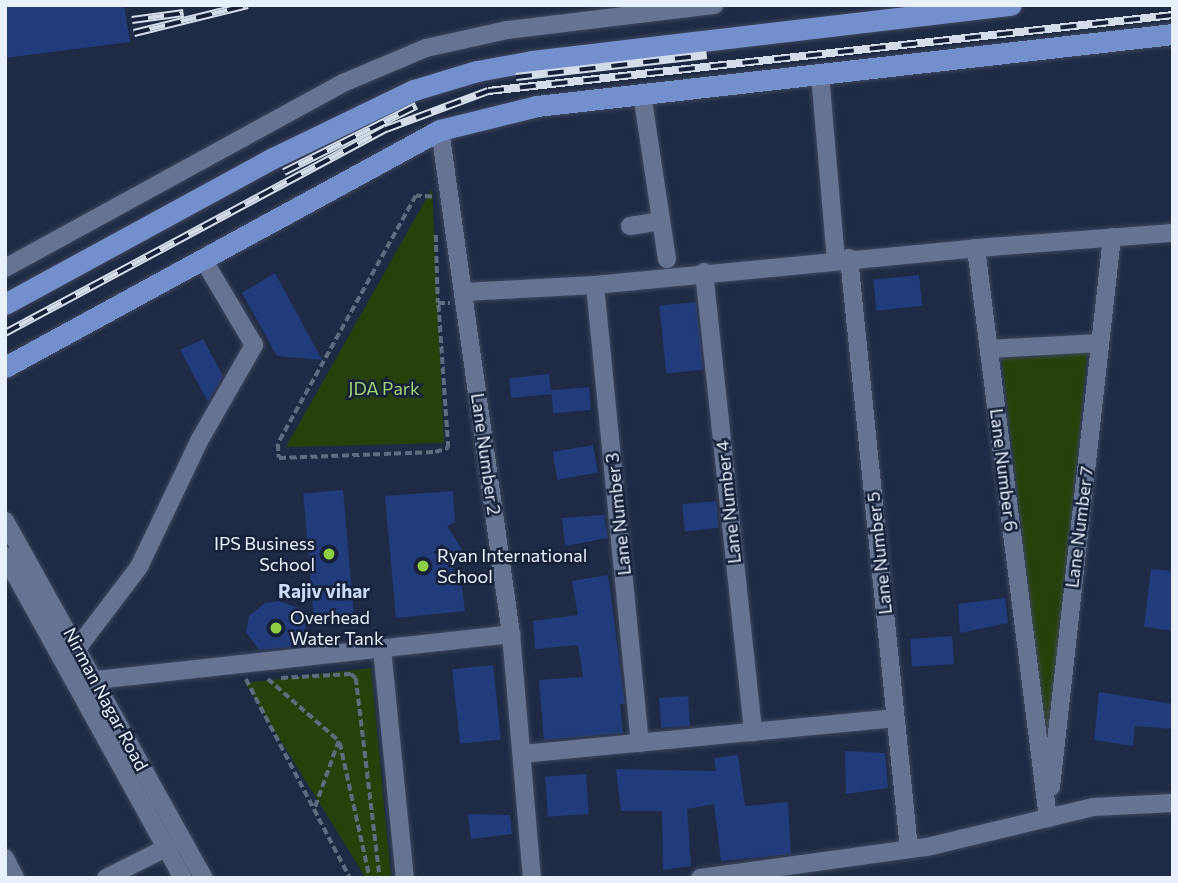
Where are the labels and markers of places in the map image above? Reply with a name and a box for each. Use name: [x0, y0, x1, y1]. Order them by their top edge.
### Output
place label: IPS Business School: [214, 533, 315, 576]
place label: Ryan International School: [437, 545, 587, 588]
marker: IPS Business School: [321, 546, 337, 562]
marker: Ryan International School: [415, 558, 431, 574]
place label: Overhead Water Tank: [290, 607, 384, 650]
marker: Overhead Water Tank: [268, 620, 284, 636]

